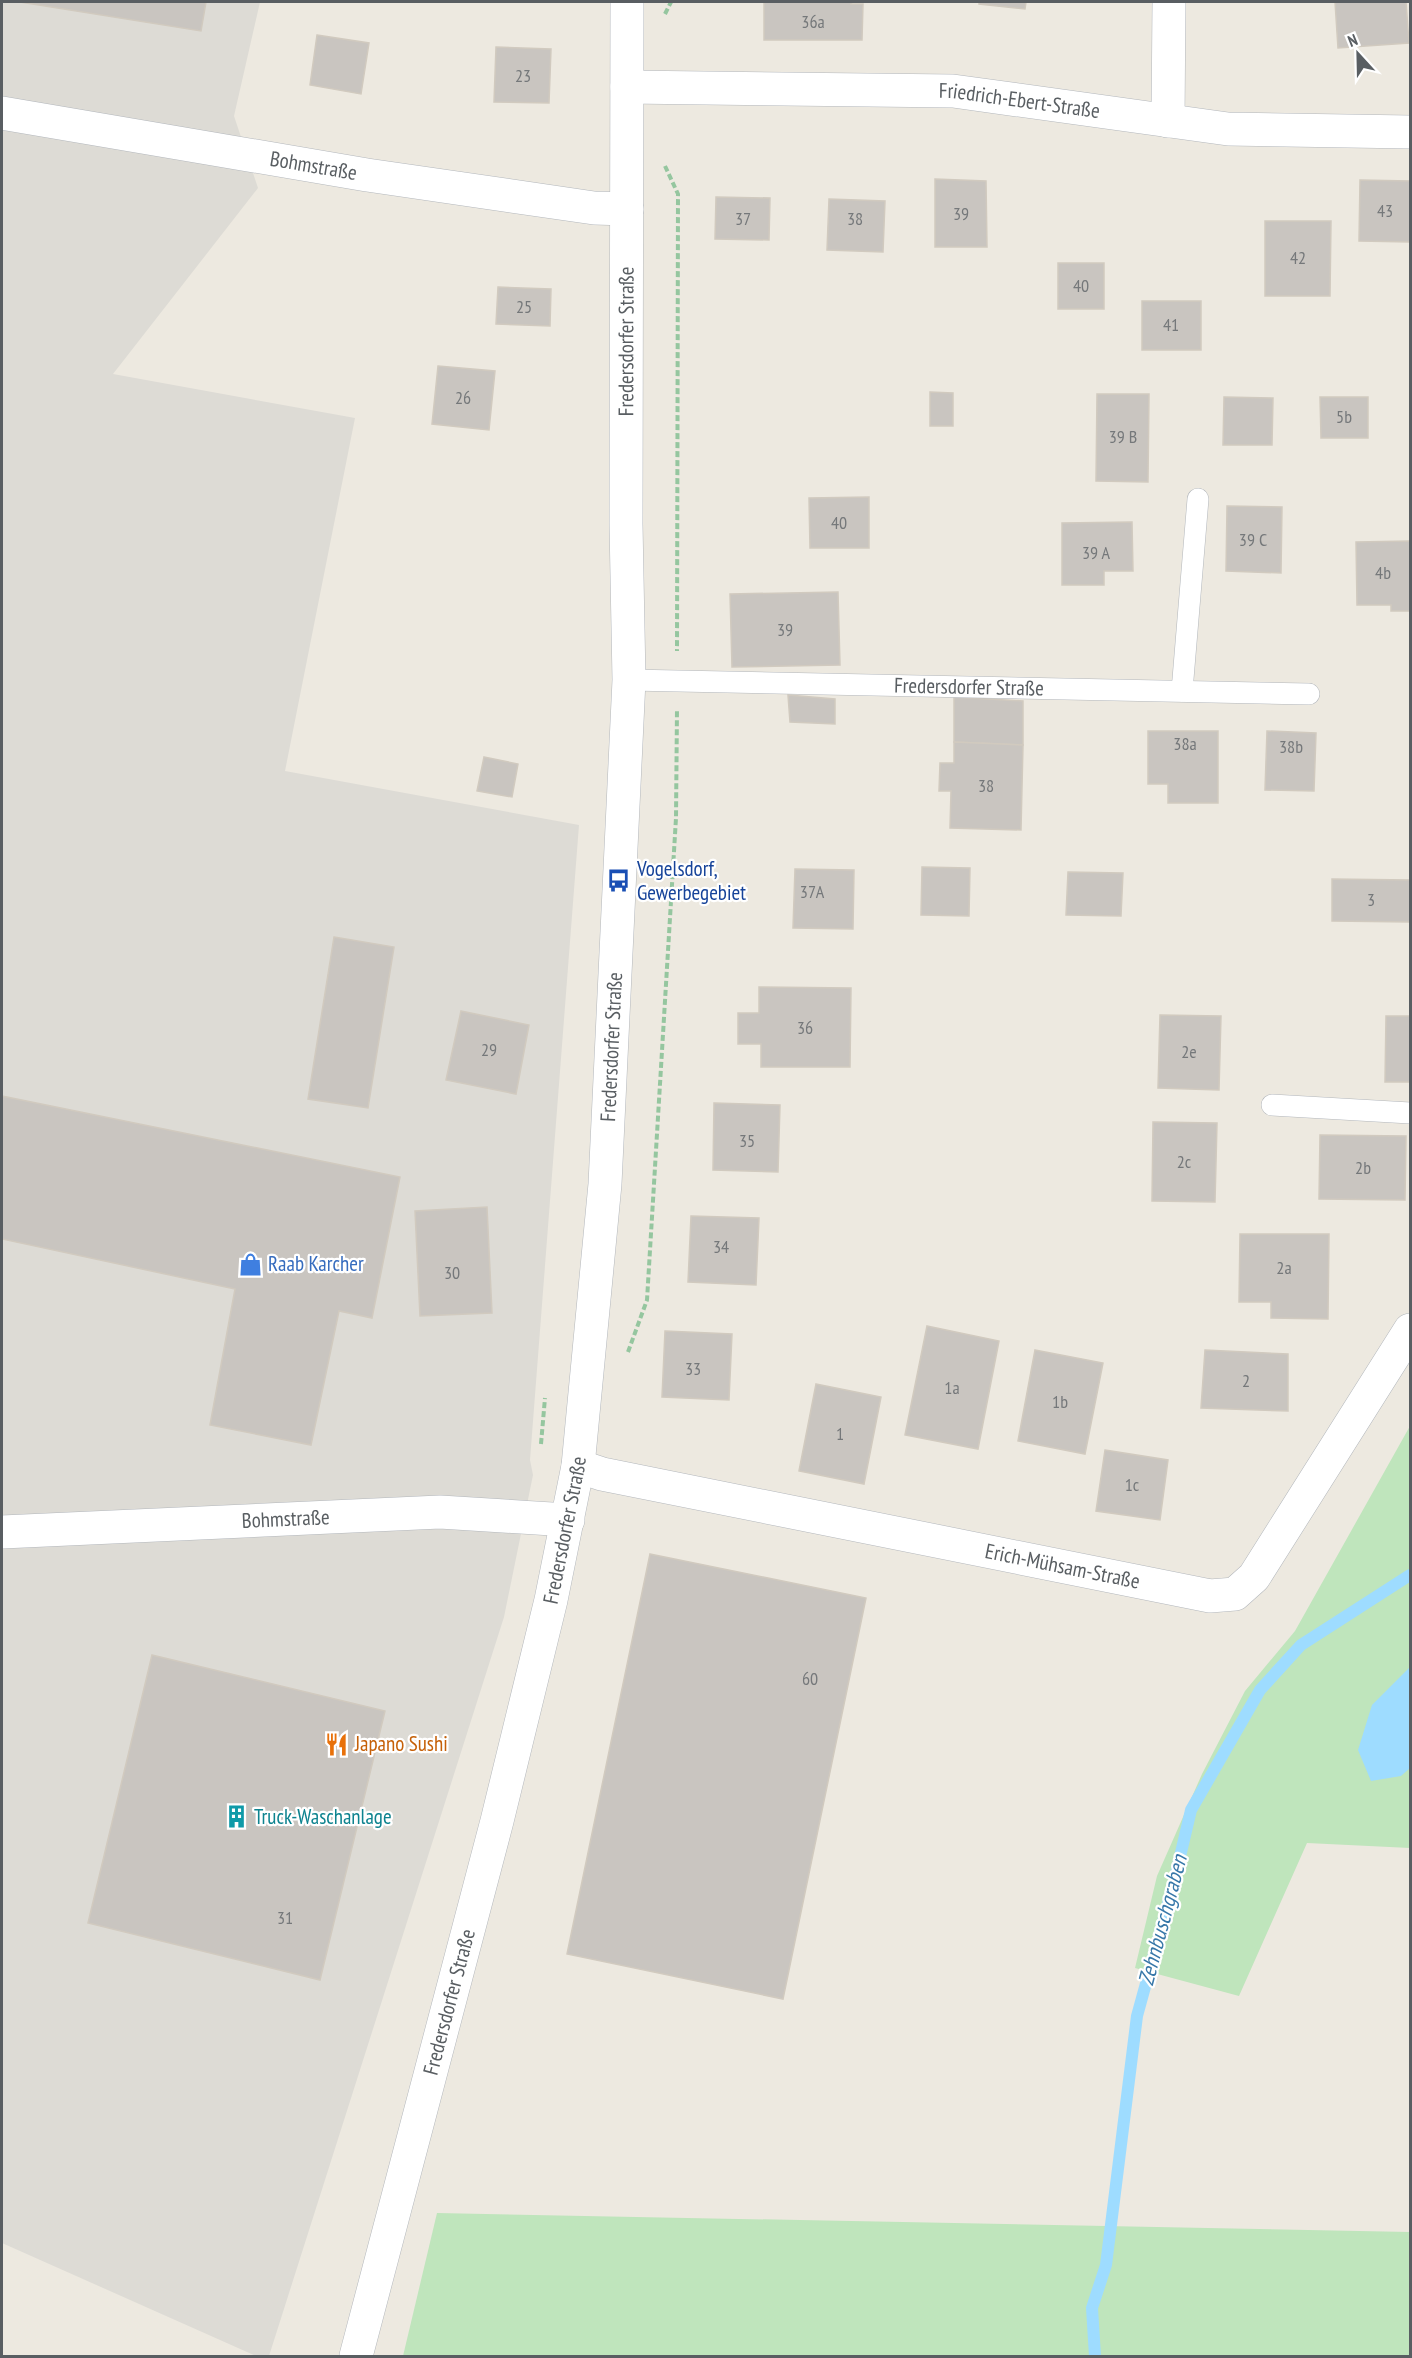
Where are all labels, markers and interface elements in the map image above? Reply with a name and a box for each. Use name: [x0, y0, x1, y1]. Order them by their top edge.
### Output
house number: 36a: [801, 10, 825, 33]
north arrow: [1328, 24, 1388, 84]
text: N: [1345, 29, 1360, 51]
house number: 23: [515, 64, 531, 87]
street label: Friedrich-Ebert-Straße: [939, 77, 1102, 124]
street label: Bohmstraße: [268, 145, 359, 186]
house number: 43: [1377, 199, 1393, 222]
house number: 39: [953, 202, 969, 225]
house number: 37: [735, 207, 751, 230]
house number: 38: [847, 207, 863, 230]
house number: 42: [1290, 246, 1306, 269]
street label: Fredersdorfer Straße: [612, 266, 639, 416]
house number: 40: [1073, 274, 1089, 297]
house number: 25: [516, 295, 532, 318]
house number: 41: [1163, 313, 1179, 336]
house number: 26: [455, 386, 471, 409]
house number: 5b: [1336, 405, 1352, 428]
house number: 39 B: [1109, 425, 1137, 448]
house number: 40: [831, 511, 847, 534]
house number: 39 C: [1239, 528, 1267, 551]
house number: 39 A: [1082, 541, 1111, 564]
house number: 4b: [1375, 561, 1391, 584]
house number: 39: [777, 618, 793, 641]
street label: Fredersdorfer Straße: [894, 671, 1044, 702]
house number: 38a: [1173, 732, 1197, 755]
house number: 38b: [1279, 735, 1303, 758]
house number: 38: [978, 774, 994, 797]
place label: Vogelsdorf, Gewerbegebiet: [636, 855, 746, 906]
bus stop icon: Vogelsdorf, Gewerbegebiet: [606, 868, 632, 894]
house number: 37A: [800, 880, 825, 903]
house number: 3: [1367, 888, 1375, 911]
street label: Fredersdorfer Straße: [594, 971, 628, 1122]
house number: 36: [797, 1016, 813, 1039]
house number: 29: [481, 1038, 497, 1061]
house number: 2e: [1181, 1040, 1197, 1063]
house number: 35: [739, 1129, 755, 1152]
house number: 2c: [1177, 1150, 1192, 1173]
house number: 2b: [1355, 1156, 1371, 1179]
house number: 34: [713, 1235, 729, 1258]
place label: Raab Karcher: [268, 1250, 364, 1277]
shop icon: Raab Karcher: [237, 1251, 263, 1277]
house number: 2a: [1276, 1256, 1292, 1279]
house number: 30: [444, 1261, 460, 1284]
house number: 33: [685, 1357, 701, 1380]
house number: 2: [1242, 1369, 1250, 1392]
house number: 1a: [944, 1376, 960, 1399]
house number: 1b: [1052, 1390, 1068, 1413]
house number: 1: [836, 1422, 844, 1445]
street label: Fredersdorfer Straße: [537, 1455, 592, 1606]
house number: 1c: [1125, 1473, 1140, 1496]
street label: Bohmstraße: [241, 1503, 330, 1534]
street label: Erich-Mühsam-Straße: [983, 1537, 1142, 1595]
house number: 60: [802, 1667, 818, 1690]
place label: Japano Sushi: [354, 1730, 448, 1757]
restaurant icon: Japano Sushi: [324, 1731, 350, 1757]
place label: Truck-Waschanlage: [254, 1803, 392, 1830]
building icon: Truck-Waschanlage: [223, 1804, 249, 1830]
water label: Zehnbuschgraben: [1131, 1850, 1193, 1988]
house number: 31: [277, 1906, 293, 1929]
street label: Fredersdorfer Straße: [417, 1926, 481, 2078]

